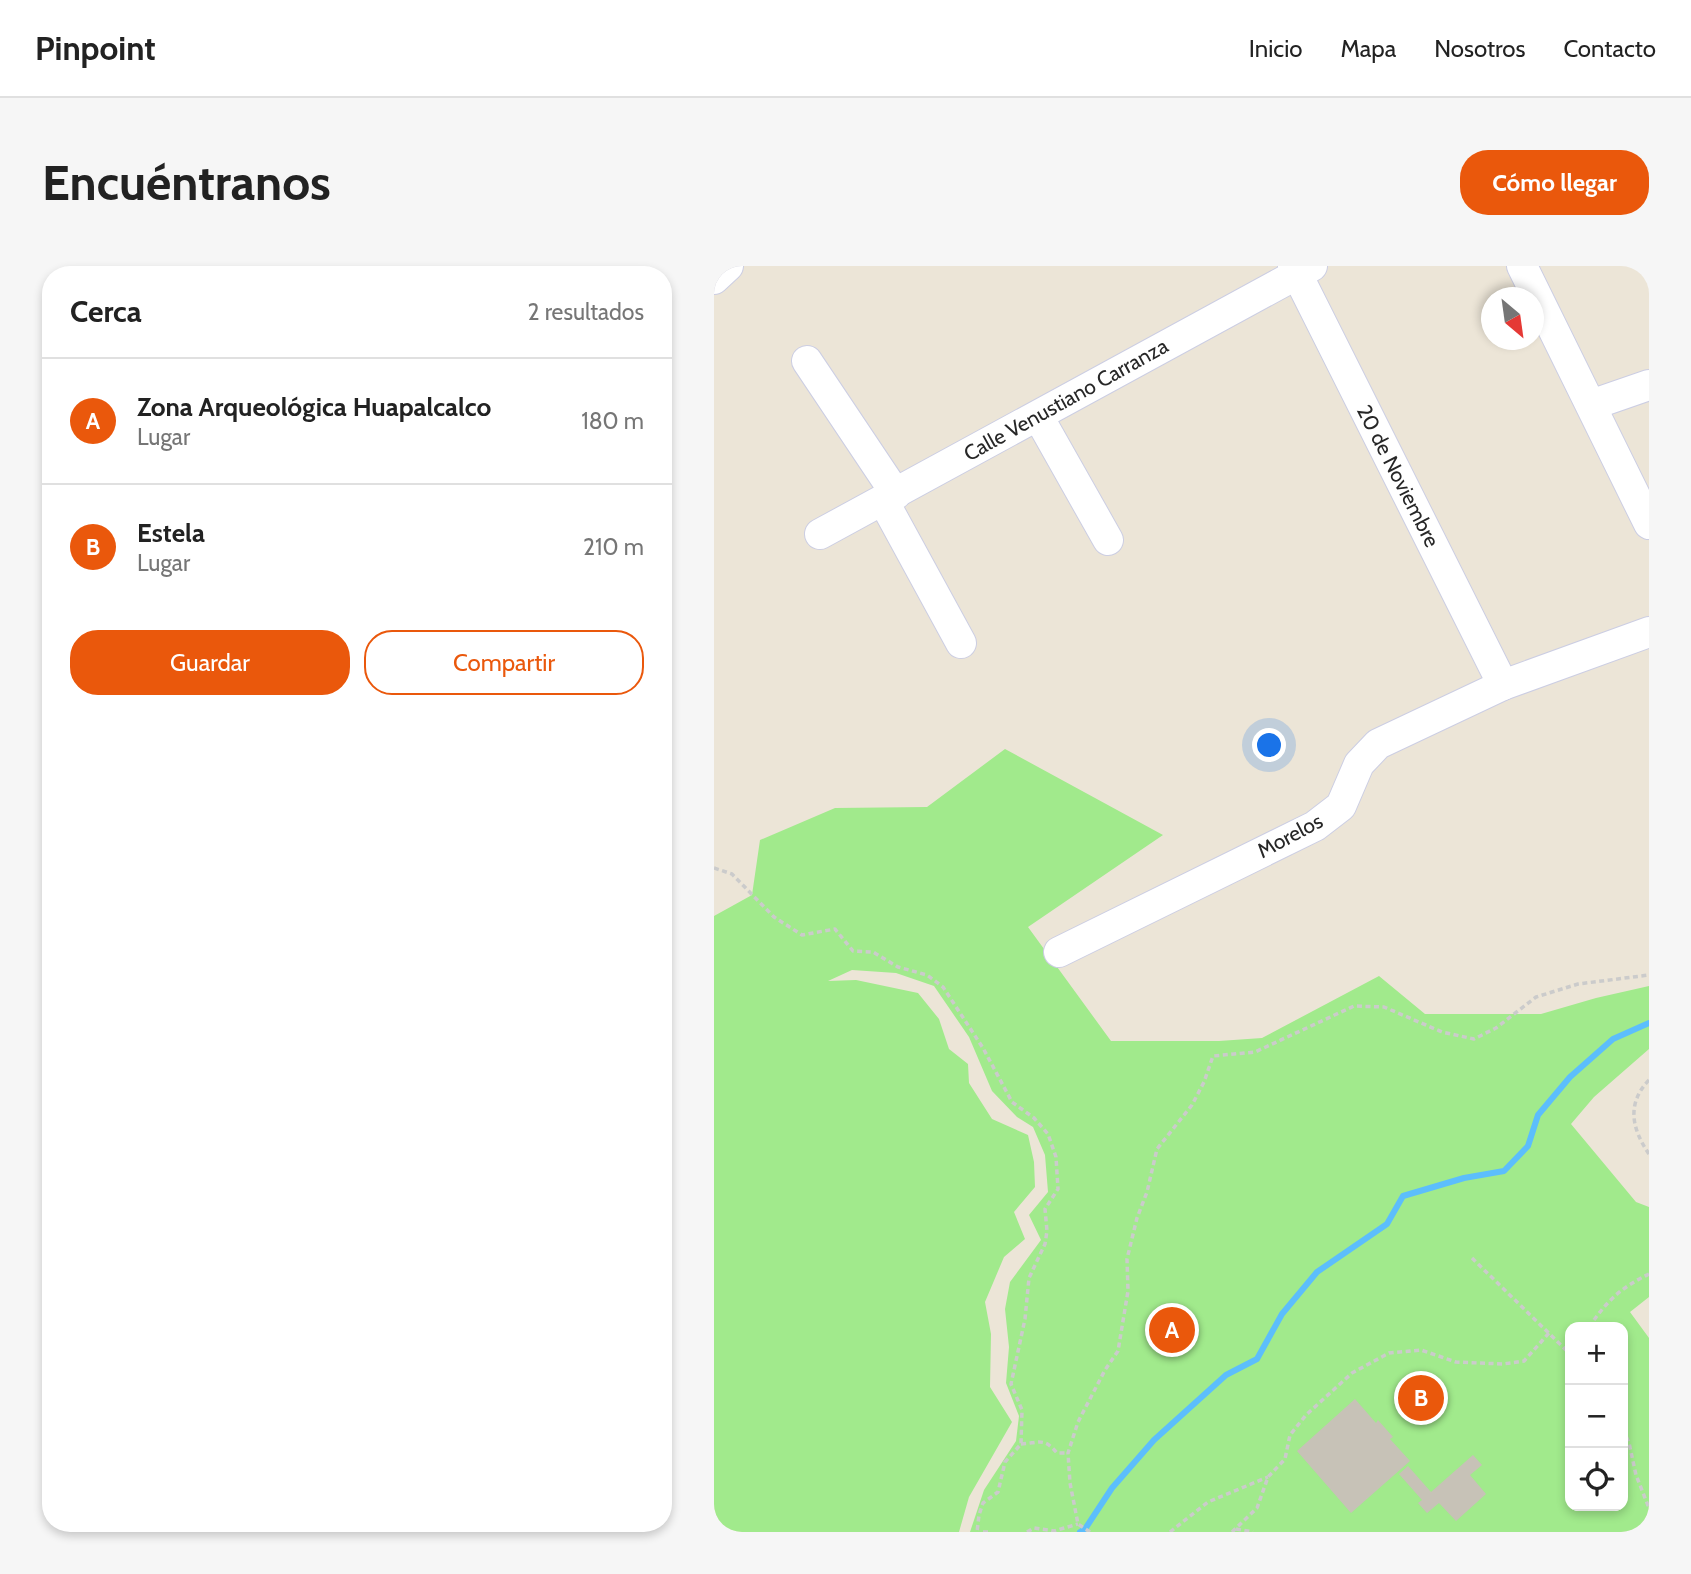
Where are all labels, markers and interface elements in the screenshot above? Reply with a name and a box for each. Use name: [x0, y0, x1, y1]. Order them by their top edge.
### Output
text: Pinpoint: [35, 28, 156, 68]
text: Inicio: [1249, 34, 1302, 63]
text: Mapa: [1340, 34, 1396, 63]
text: Nosotros: [1434, 34, 1525, 63]
text: Contacto: [1563, 34, 1656, 63]
button: Cómo llegar: [1460, 150, 1649, 215]
text: Encuéntranos: [42, 153, 331, 212]
north arrow: [1481, 287, 1544, 350]
text: Cerca: [70, 293, 142, 330]
text: 2 resultados: [527, 298, 644, 326]
street label: Calle Venustiano Carranza: [959, 333, 1172, 466]
text: Zona Arqueológica Huapalcalco: [137, 391, 491, 423]
street label: 20 de Noviembre: [1352, 401, 1445, 551]
text: A: [86, 407, 100, 435]
text: 180 m: [581, 407, 644, 435]
text: Lugar: [137, 423, 190, 451]
text: Estela: [137, 517, 205, 549]
text: B: [86, 533, 100, 561]
text: 210 m: [583, 533, 644, 561]
text: Lugar: [137, 549, 190, 577]
button: Guardar: [70, 630, 350, 695]
button: Compartir: [364, 630, 644, 695]
your location: [1252, 728, 1286, 762]
street label: Morelos: [1253, 808, 1327, 863]
pin: A: [1149, 1304, 1195, 1356]
map controls: [1565, 1322, 1628, 1511]
button: +: [1565, 1322, 1628, 1385]
pin: B: [1398, 1372, 1444, 1424]
button: −: [1565, 1385, 1628, 1448]
button: locate: [1565, 1448, 1628, 1511]

